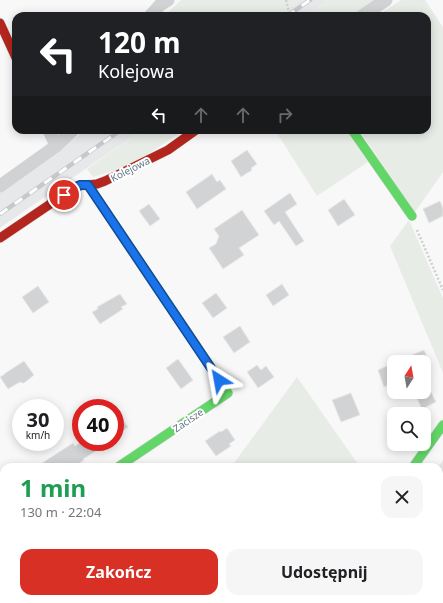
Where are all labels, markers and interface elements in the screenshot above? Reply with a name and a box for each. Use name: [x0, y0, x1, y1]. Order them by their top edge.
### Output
text: 120 m: [98, 23, 181, 61]
icon: left: [32, 28, 84, 80]
text: Kolejowa: [98, 59, 174, 83]
icon: left: [148, 104, 170, 126]
icon: ahead: [190, 104, 212, 126]
icon: ahead: [232, 104, 254, 126]
icon: right: [274, 104, 296, 126]
street label: Kolejowa: [108, 153, 152, 185]
pin: [47, 178, 81, 212]
icon: arrive: [53, 184, 75, 206]
north arrow: [387, 355, 431, 399]
map controls: [387, 355, 431, 451]
position arrow: [198, 359, 240, 401]
speed limit sign: 40: [72, 399, 124, 451]
street label: Zacisze: [170, 405, 206, 435]
text: 30: [27, 406, 49, 433]
button: search: [387, 407, 431, 451]
text: km/h: [26, 428, 50, 442]
text: 1 min: [20, 471, 86, 504]
button: close: [381, 476, 423, 518]
text: 130 m · 22:04: [20, 503, 101, 521]
button: Zakończ: [20, 549, 218, 595]
button: Udostępnij: [226, 549, 423, 595]

